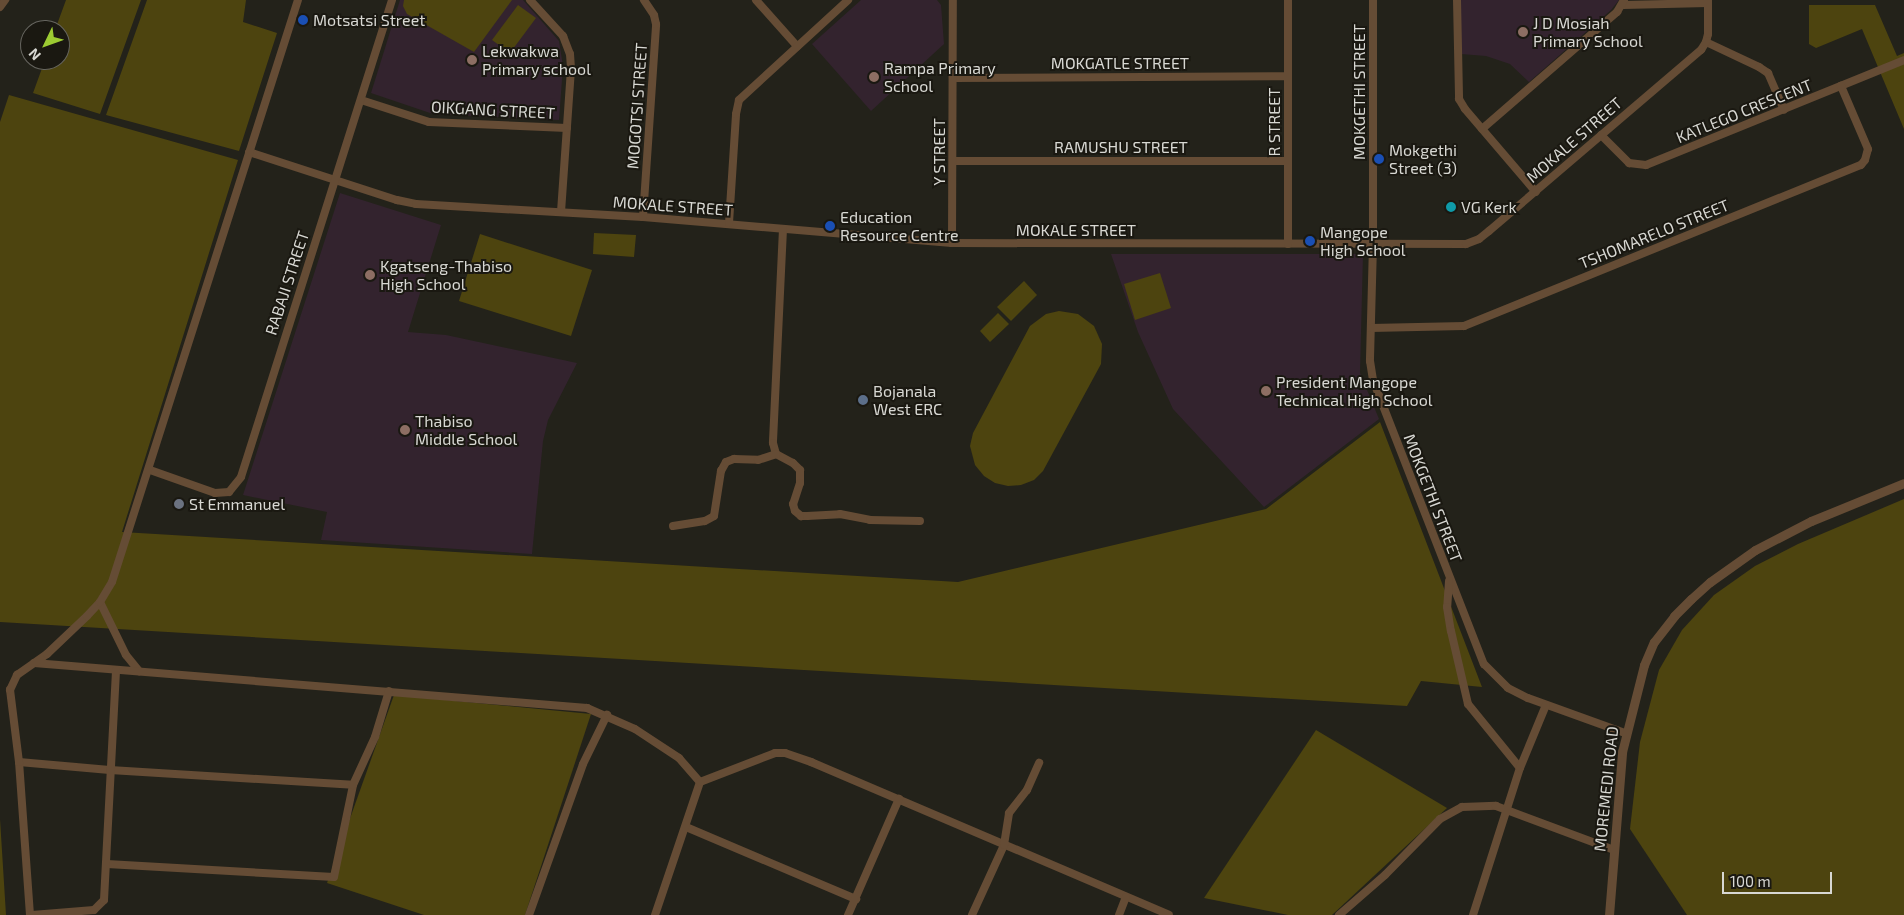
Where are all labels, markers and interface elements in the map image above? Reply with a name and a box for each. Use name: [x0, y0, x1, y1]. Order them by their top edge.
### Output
place label: Motsatsi Street: [313, 10, 425, 30]
place label: J D Mosiah Primary School: [1533, 13, 1643, 51]
marker: Motsatsi Street: [297, 14, 309, 26]
north arrow: [20, 20, 70, 70]
street label: MOKGETHI STREET: [1349, 24, 1369, 160]
marker: J D Mosiah Primary School: [1517, 26, 1529, 38]
place label: Lekwakwa Primary school: [482, 41, 591, 79]
street label: MOGOTSI STREET: [623, 42, 651, 170]
text: N: [25, 45, 44, 64]
street label: MOKGATLE STREET: [1051, 53, 1189, 73]
marker: Lekwakwa Primary school: [466, 54, 478, 66]
place label: Rampa Primary School: [884, 58, 996, 96]
marker: Rampa Primary School: [868, 71, 880, 83]
street label: KATLEGO CRESCENT: [1673, 75, 1815, 147]
street label: R STREET: [1264, 88, 1284, 156]
street label: MOKALE STREET: [1522, 93, 1626, 187]
street label: OIKGANG STREET: [430, 97, 556, 123]
street label: Y STREET: [929, 118, 949, 186]
street label: RAMUSHU STREET: [1054, 137, 1188, 157]
place label: Mokgethi Street (3): [1389, 140, 1457, 178]
marker: Mokgethi Street (3): [1373, 153, 1385, 165]
street label: MOKALE STREET: [612, 192, 734, 220]
street label: TSHOMARELO STREET: [1576, 195, 1732, 273]
place label: VG Kerk: [1461, 197, 1517, 217]
marker: VG Kerk: [1445, 201, 1457, 213]
place label: Education Resource Centre: [840, 207, 959, 245]
marker: Education Resource Centre: [824, 220, 836, 232]
street label: MOKALE STREET: [1016, 220, 1136, 240]
place label: Mangope High School: [1320, 222, 1405, 260]
street label: RABAJI STREET: [261, 229, 313, 337]
marker: Mangope High School: [1304, 235, 1316, 247]
place label: Kgatseng-Thabiso High School: [380, 256, 512, 294]
marker: Kgatseng-Thabiso High School: [364, 269, 376, 281]
place label: President Mangope Technical High School: [1276, 372, 1433, 410]
place label: Bojanala West ERC: [873, 381, 942, 419]
marker: President Mangope Technical High School: [1260, 385, 1272, 397]
marker: Bojanala West ERC: [857, 394, 869, 406]
place label: Thabiso Middle School: [415, 411, 517, 449]
marker: Thabiso Middle School: [399, 424, 411, 436]
street label: MOKGETHI STREET: [1400, 431, 1466, 565]
place label: St Emmanuel: [189, 494, 285, 514]
marker: St Emmanuel: [173, 498, 185, 510]
street label: MOREMEDI ROAD: [1590, 725, 1622, 853]
scale bar: [1724, 862, 1834, 894]
text: 100 m: [1730, 872, 1771, 890]

